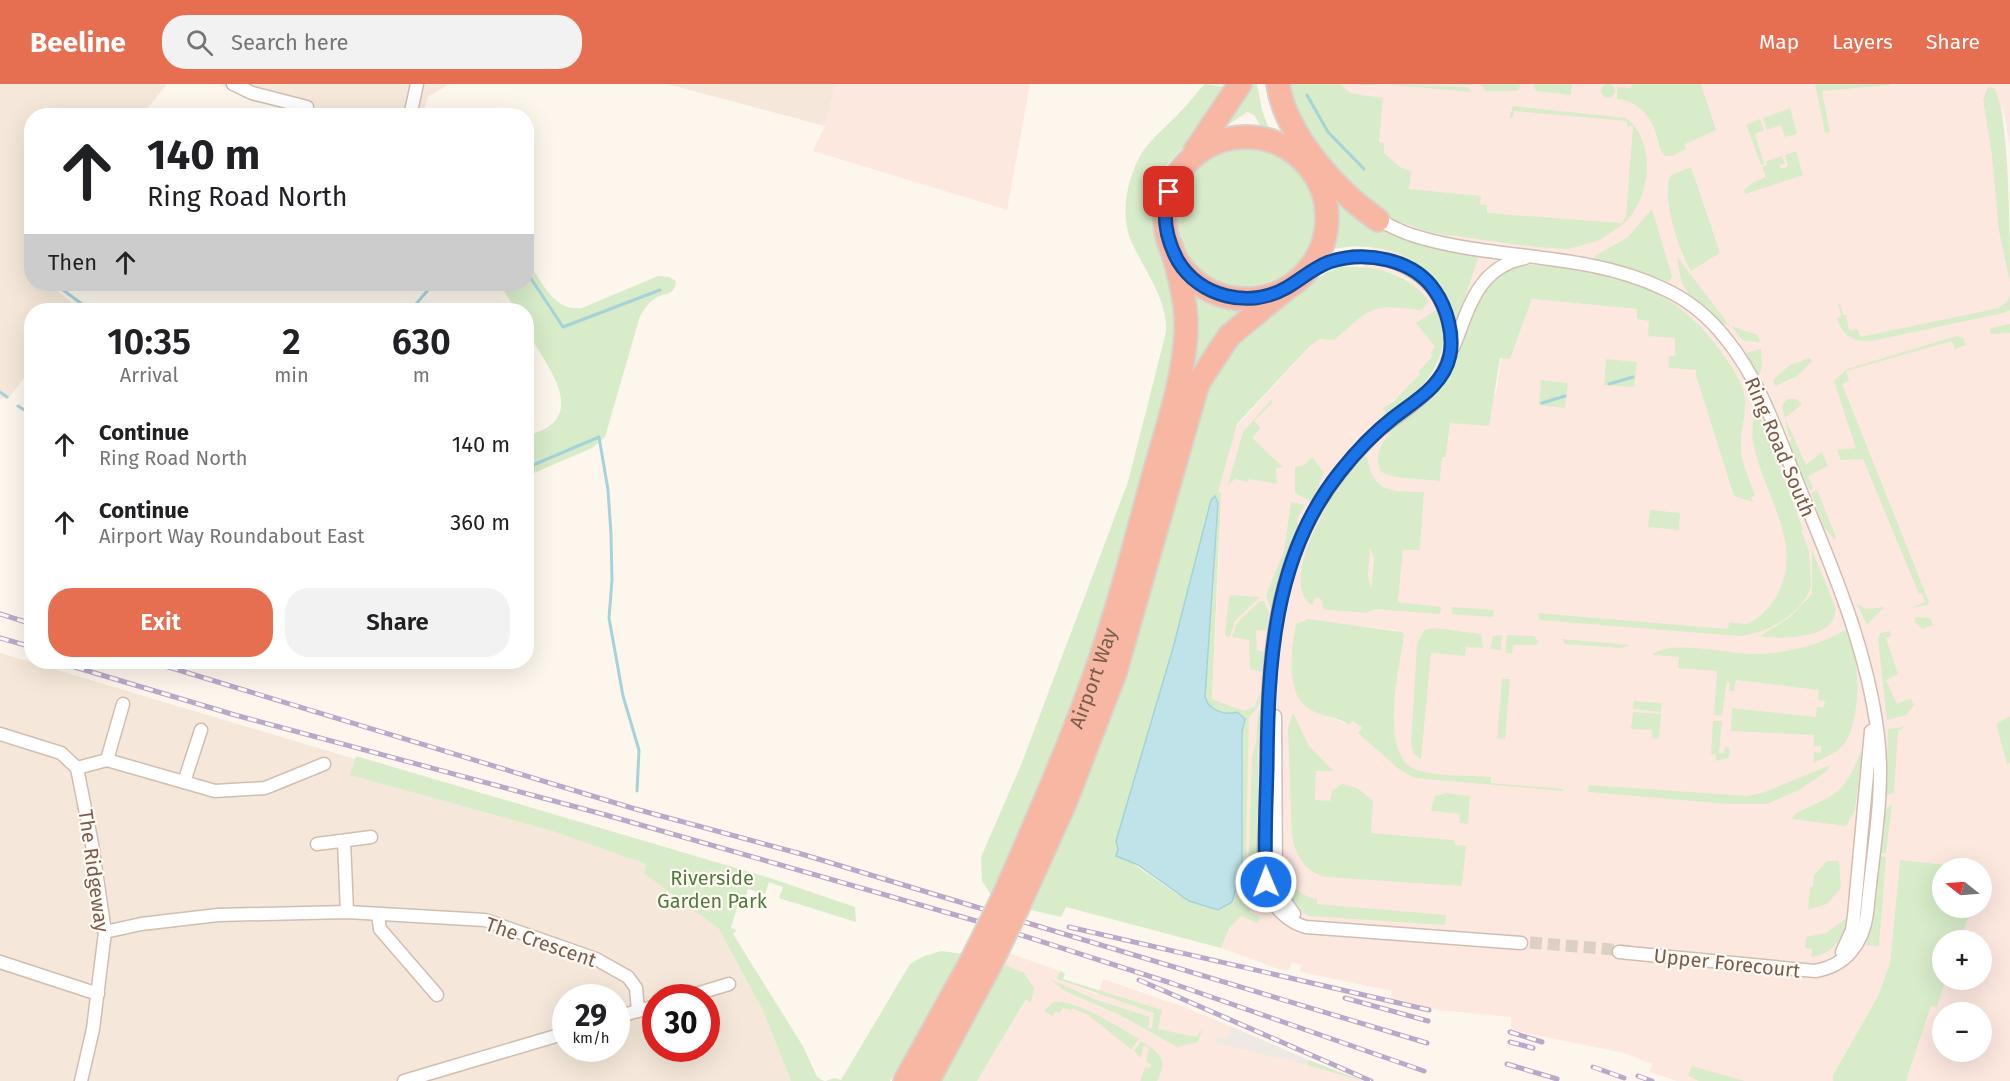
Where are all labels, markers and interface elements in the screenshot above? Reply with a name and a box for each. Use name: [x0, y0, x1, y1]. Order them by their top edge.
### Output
search box: [162, 15, 582, 69]
text: Beeline: [30, 26, 126, 59]
icon: search: [183, 26, 216, 59]
text: Search here: [231, 29, 349, 56]
text: Map: [1759, 29, 1799, 55]
text: Layers: [1832, 29, 1893, 55]
text: Share: [1926, 29, 1980, 55]
text: 140 m: [147, 130, 260, 180]
icon: ahead: [48, 132, 126, 210]
pin: [1143, 166, 1194, 217]
icon: arrive: [1152, 175, 1185, 208]
text: Ring Road North: [147, 181, 348, 213]
icon: ahead: [109, 246, 142, 279]
text: Then: [48, 249, 97, 276]
text: 10:35: [107, 320, 191, 364]
text: 2: [282, 320, 301, 364]
text: 630: [392, 320, 451, 364]
text: Arrival: [120, 363, 178, 387]
text: min: [274, 363, 309, 387]
text: m: [413, 363, 430, 387]
street label: Ring Road South: [1740, 373, 1820, 521]
text: Continue: [99, 419, 189, 446]
icon: ahead: [48, 428, 81, 461]
text: 140 m: [452, 431, 510, 458]
text: Ring Road North: [99, 446, 248, 470]
text: Continue: [99, 497, 189, 524]
icon: ahead: [48, 506, 81, 539]
text: 360 m: [450, 509, 510, 536]
text: Airport Way Roundabout East: [99, 524, 364, 548]
button: Exit: [48, 588, 273, 657]
button: Share: [285, 588, 510, 657]
street label: Airport Way: [1064, 625, 1122, 732]
street label: The Ridgeway: [74, 808, 114, 934]
position arrow: [1234, 850, 1298, 914]
north arrow: [1932, 858, 1992, 918]
map controls: [1932, 858, 1992, 1062]
park label: Riverside Garden Park: [657, 866, 768, 913]
street label: The Crescent: [482, 912, 600, 972]
button: +: [1932, 930, 1992, 990]
street label: Upper Forecourt: [1653, 943, 1802, 983]
speed limit sign: 30: [642, 984, 720, 1062]
text: 29: [575, 998, 607, 1034]
button: −: [1932, 1002, 1992, 1062]
text: km/h: [572, 1029, 610, 1047]

